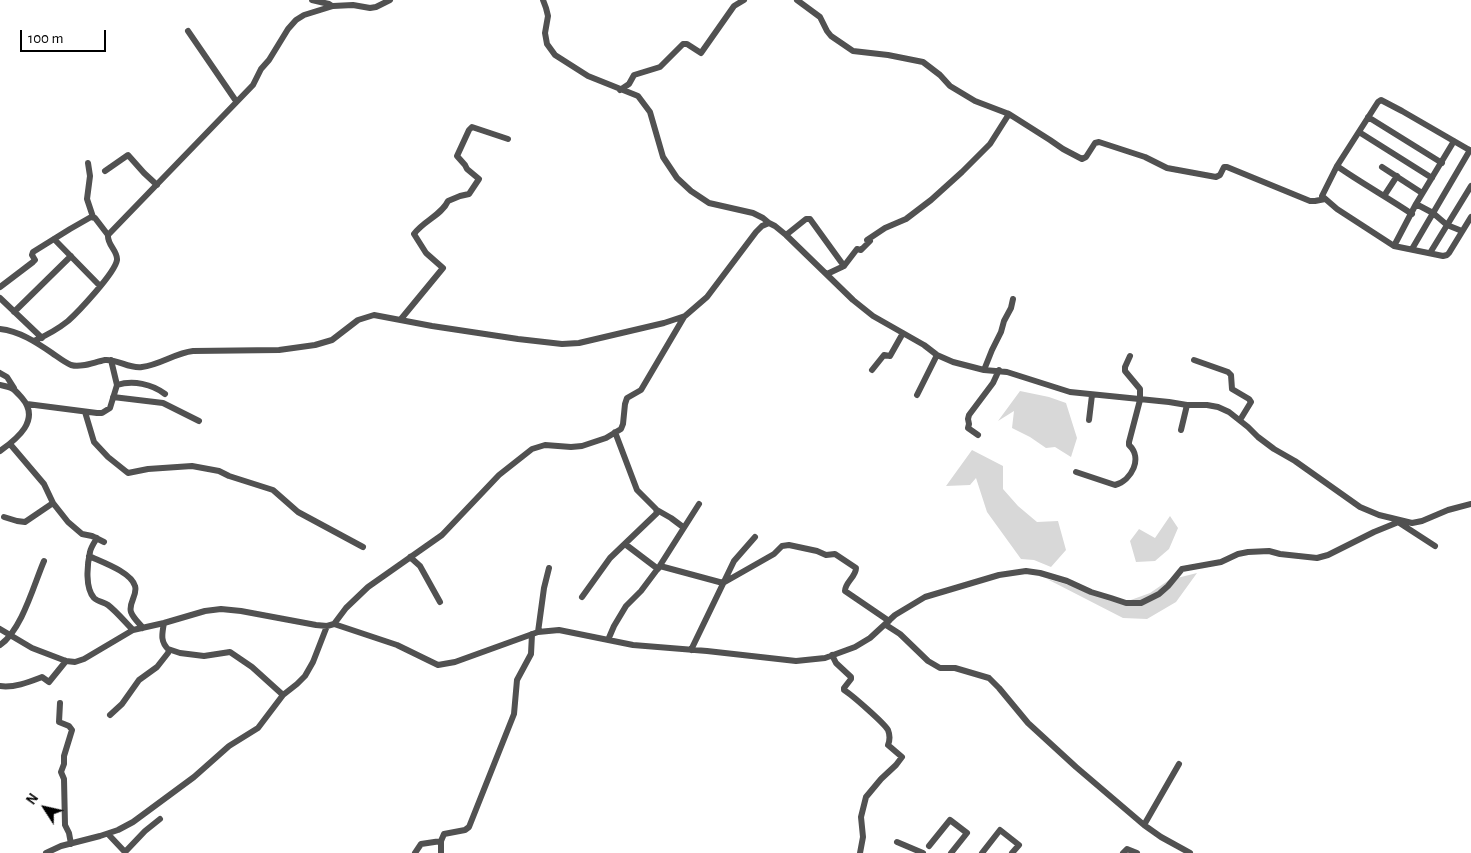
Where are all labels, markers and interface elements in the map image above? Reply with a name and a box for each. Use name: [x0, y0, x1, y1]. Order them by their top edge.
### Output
scale bar: [22, 20, 109, 52]
text: 100 m: [28, 31, 63, 46]
north arrow: [20, 783, 70, 833]
text: N: [24, 791, 41, 807]

